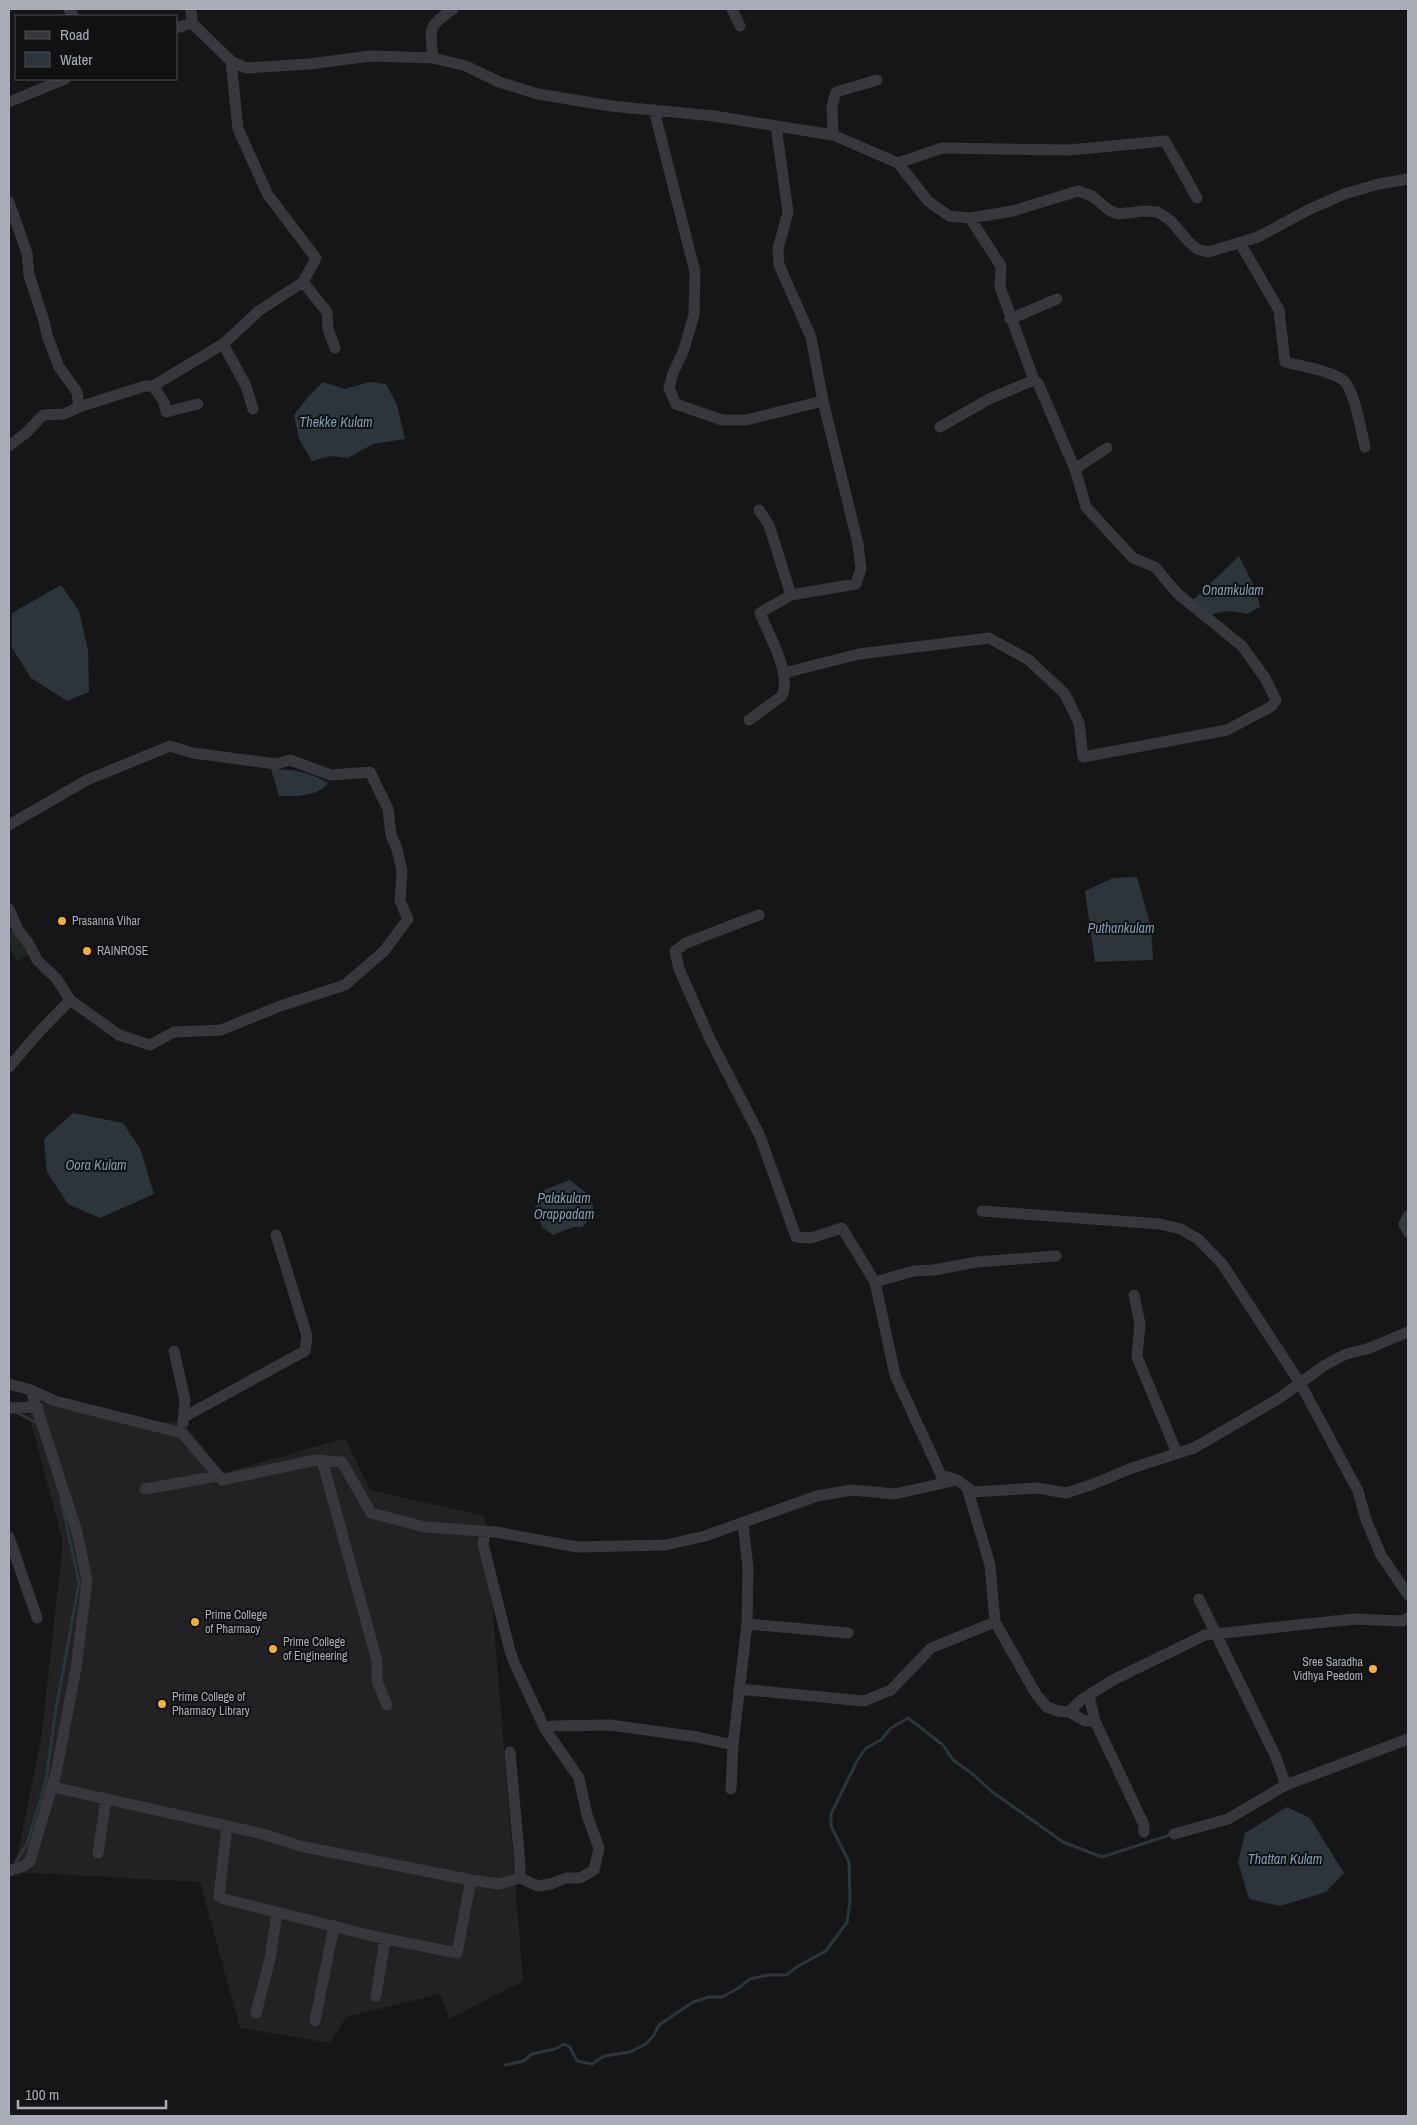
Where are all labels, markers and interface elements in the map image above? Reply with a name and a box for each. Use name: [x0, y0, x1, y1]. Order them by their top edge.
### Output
legend: [15, 15, 178, 80]
text: Road: [60, 24, 89, 45]
text: Water: [60, 49, 92, 70]
water label: Thekke Kulam: [299, 413, 373, 431]
water label: Onamkulam: [1202, 581, 1264, 599]
place label: Prasanna Vihar: [72, 913, 141, 929]
marker: Prasanna Vihar: [56, 915, 68, 927]
water label: Puthankulam: [1087, 919, 1155, 937]
place label: RAINROSE: [97, 943, 148, 959]
marker: RAINROSE: [81, 945, 93, 957]
water label: Oora Kulam: [65, 1156, 127, 1174]
water label: Palakulam Orappadam: [534, 1189, 594, 1223]
place label: Prime College of Pharmacy: [205, 1607, 267, 1637]
marker: Prime College of Pharmacy: [189, 1616, 201, 1628]
place label: Prime College of Engineering: [283, 1634, 348, 1664]
marker: Prime College of Engineering: [267, 1643, 279, 1655]
place label: Sree Saradha Vidhya Peedom: [1293, 1654, 1364, 1684]
marker: Sree Saradha Vidhya Peedom: [1367, 1663, 1379, 1675]
place label: Prime College of Pharmacy Library: [172, 1689, 250, 1719]
marker: Prime College of Pharmacy Library: [156, 1698, 168, 1710]
water label: Thattan Kulam: [1248, 1850, 1322, 1868]
scale bar: [18, 2078, 165, 2110]
text: 100 m: [25, 2084, 59, 2105]

